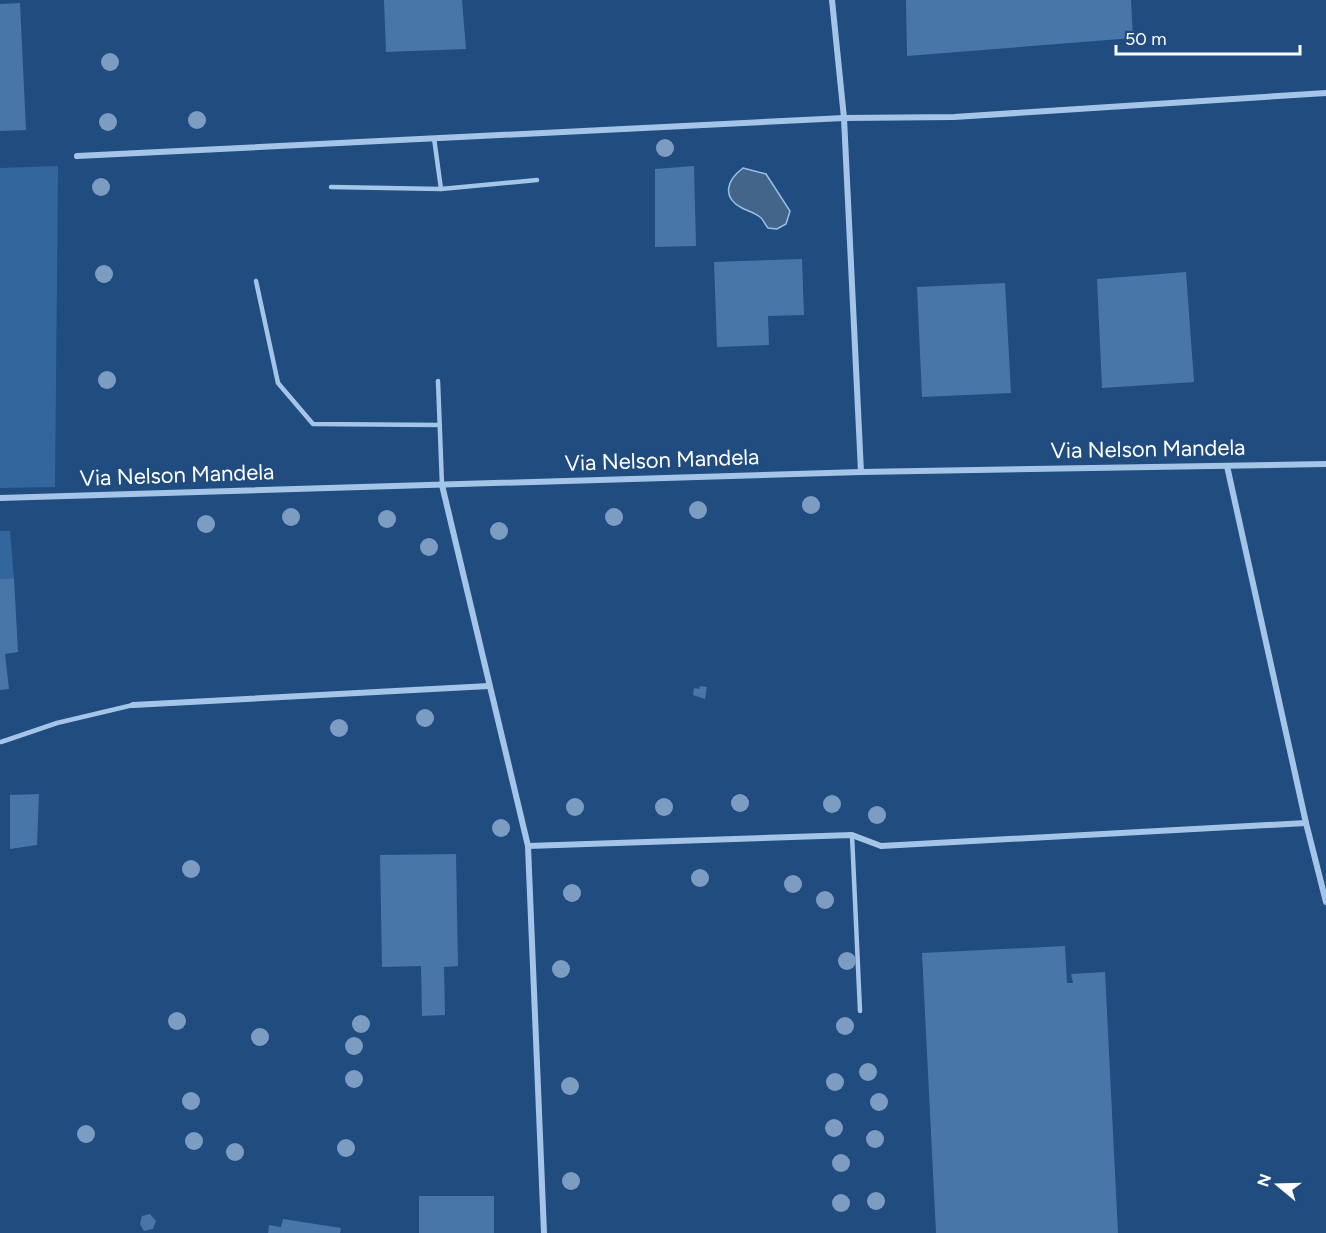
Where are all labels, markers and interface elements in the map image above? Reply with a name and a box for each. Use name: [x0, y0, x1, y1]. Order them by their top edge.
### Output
scale bar: [1116, 18, 1300, 56]
text: 50 m: [1125, 28, 1167, 50]
street label: Via Nelson Mandela: [1050, 434, 1246, 464]
street label: Via Nelson Mandela: [564, 443, 760, 477]
street label: Via Nelson Mandela: [79, 458, 275, 492]
north arrow: [1248, 1155, 1308, 1215]
text: N: [1253, 1171, 1275, 1189]

